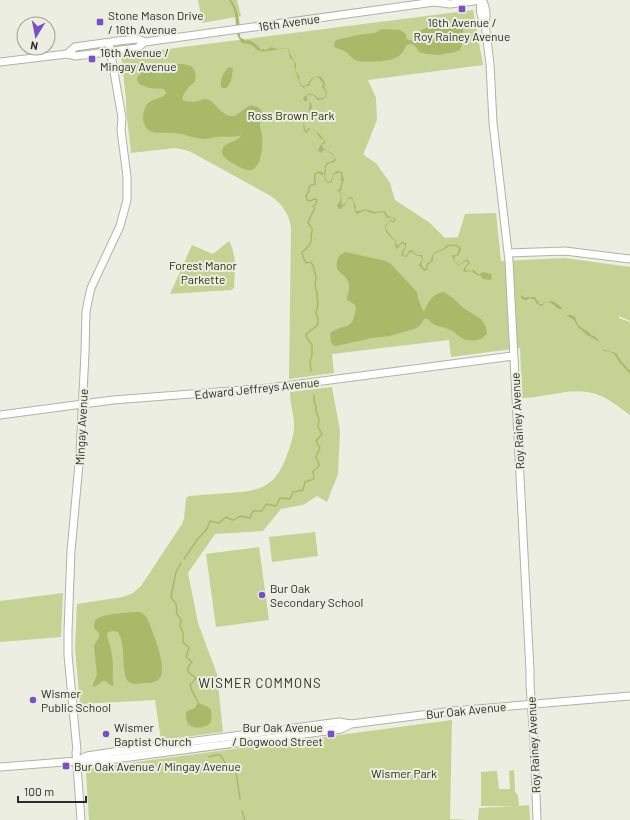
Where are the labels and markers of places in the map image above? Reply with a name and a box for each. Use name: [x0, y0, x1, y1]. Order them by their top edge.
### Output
marker: 16th Avenue / Roy Rainey Avenue: [457, 4, 467, 14]
place label: Stone Mason Drive / 16th Avenue: [108, 8, 204, 36]
place label: 16th Avenue / Roy Rainey Avenue: [414, 15, 510, 43]
marker: Stone Mason Drive / 16th Avenue: [95, 17, 105, 27]
place label: 16th Avenue / Mingay Avenue: [100, 45, 177, 73]
marker: 16th Avenue / Mingay Avenue: [87, 54, 97, 64]
place label: Bur Oak Secondary School: [270, 581, 363, 609]
marker: Bur Oak Secondary School: [257, 590, 267, 600]
place label: Wismer Public School: [41, 686, 111, 714]
marker: Wismer Public School: [28, 695, 38, 705]
place label: Wismer Baptist Church: [114, 720, 191, 748]
place label: Bur Oak Avenue / Dogwood Street: [232, 720, 323, 748]
marker: Wismer Baptist Church: [101, 729, 111, 739]
marker: Bur Oak Avenue / Dogwood Street: [326, 729, 336, 739]
place label: Bur Oak Avenue / Mingay Avenue: [74, 759, 241, 773]
marker: Bur Oak Avenue / Mingay Avenue: [61, 761, 71, 771]

